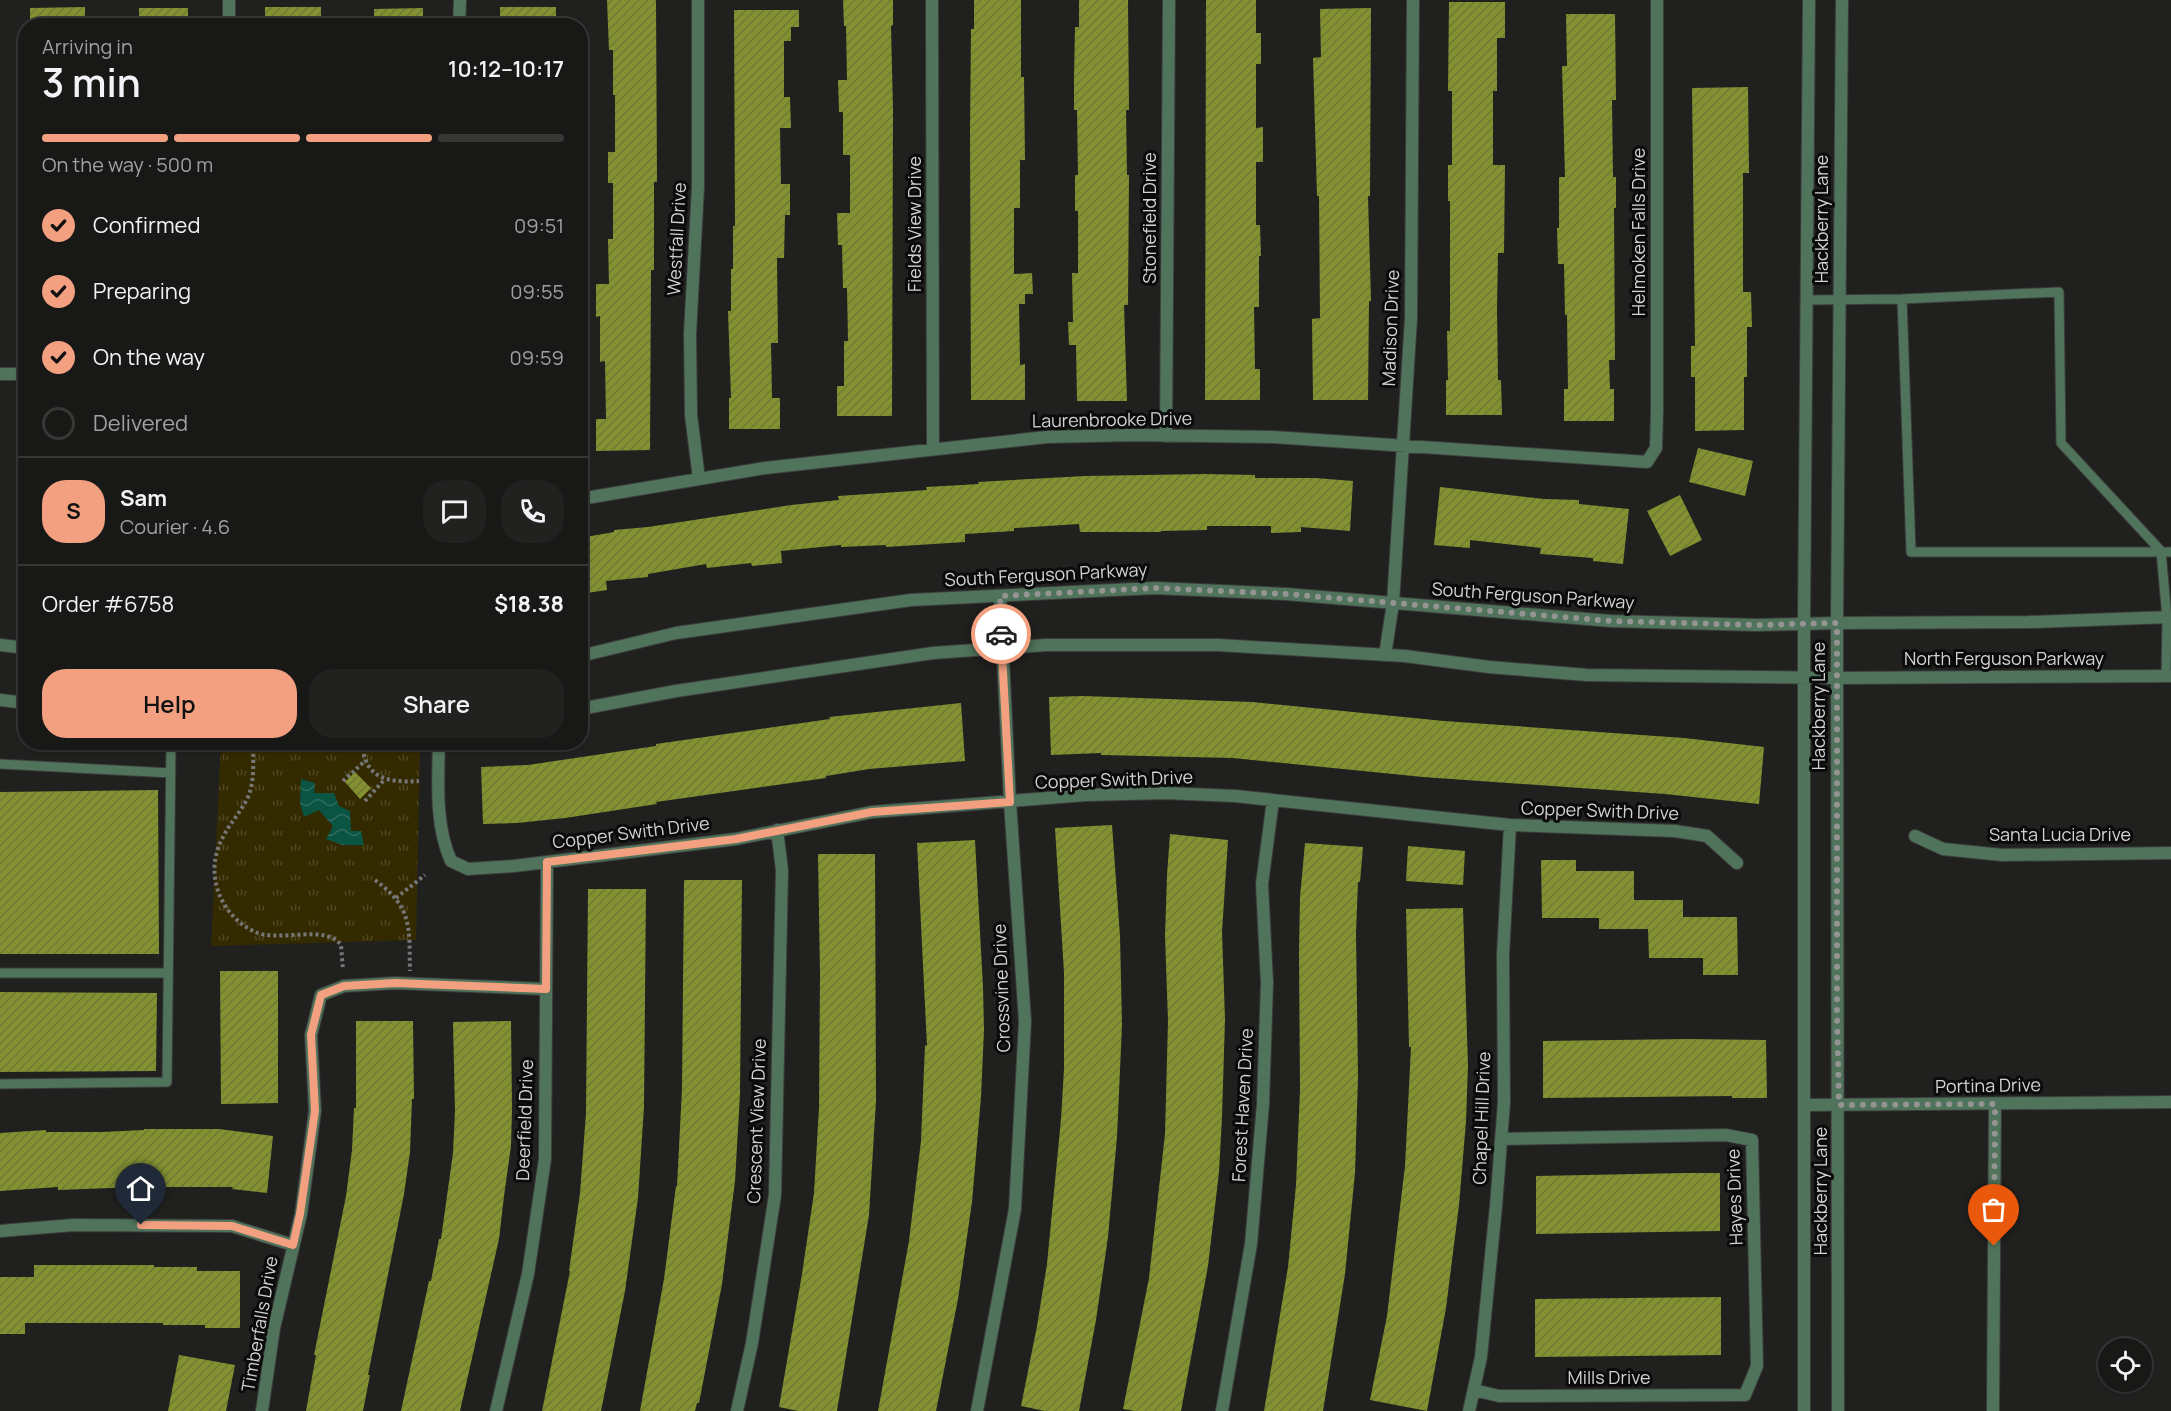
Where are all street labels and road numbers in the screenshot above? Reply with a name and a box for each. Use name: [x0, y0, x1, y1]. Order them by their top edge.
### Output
street label: Helmoken Falls Drive: [1626, 148, 1650, 316]
street label: Stonefield Drive: [1137, 152, 1161, 284]
street label: Hackberry Lane: [1809, 155, 1833, 283]
street label: Fields View Drive: [902, 156, 926, 292]
street label: Westfall Drive: [661, 182, 691, 296]
street label: Madison Drive: [1376, 269, 1404, 387]
street label: Laurenbrooke Drive: [1032, 406, 1192, 432]
street label: South Ferguson Parkway: [944, 557, 1149, 591]
street label: South Ferguson Parkway: [1431, 576, 1636, 614]
street label: Hackberry Lane: [1806, 642, 1830, 770]
street label: North Ferguson Parkway: [1904, 646, 2105, 670]
street label: Copper Swith Drive: [1035, 764, 1193, 794]
street label: Copper Swith Drive: [1521, 795, 1679, 825]
street label: Copper Swith Drive: [551, 810, 711, 854]
street label: Santa Lucia Drive: [1989, 822, 2131, 846]
street label: Crossvine Drive: [987, 923, 1015, 1053]
street label: Forest Haven Drive: [1226, 1027, 1258, 1182]
street label: Crescent View Drive: [741, 1038, 771, 1204]
street label: Chapel Hill Drive: [1467, 1051, 1495, 1185]
street label: Deerfield Drive: [510, 1059, 538, 1181]
street label: Portina Drive: [1935, 1072, 2041, 1098]
street label: Hackberry Lane: [1808, 1127, 1832, 1255]
street label: Hayes Drive: [1720, 1148, 1748, 1246]
street label: Timberfalls Drive: [235, 1254, 283, 1394]
street label: Mills Drive: [1568, 1365, 1650, 1389]

